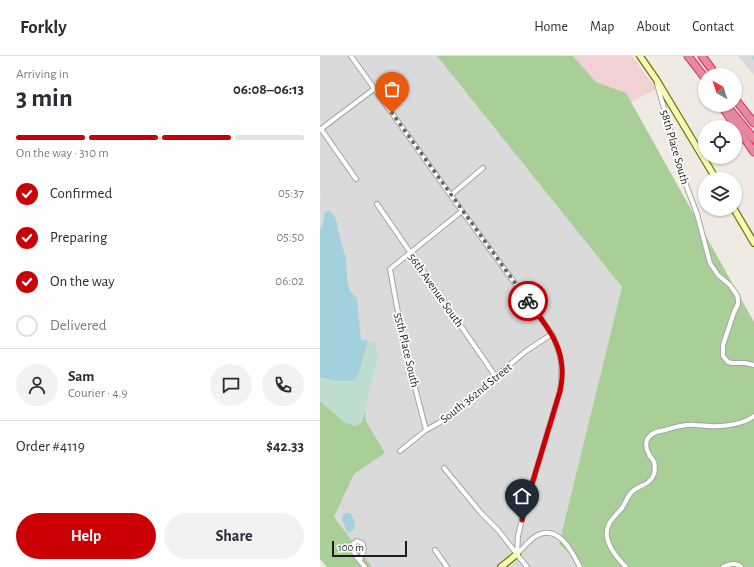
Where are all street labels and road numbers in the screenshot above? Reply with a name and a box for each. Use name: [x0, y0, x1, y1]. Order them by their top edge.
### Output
street label: 58th Place South: [659, 108, 691, 186]
street label: 56th Avenue South: [406, 251, 466, 329]
street label: 55th Place South: [393, 311, 421, 389]
street label: South 362nd Street: [438, 360, 514, 425]

